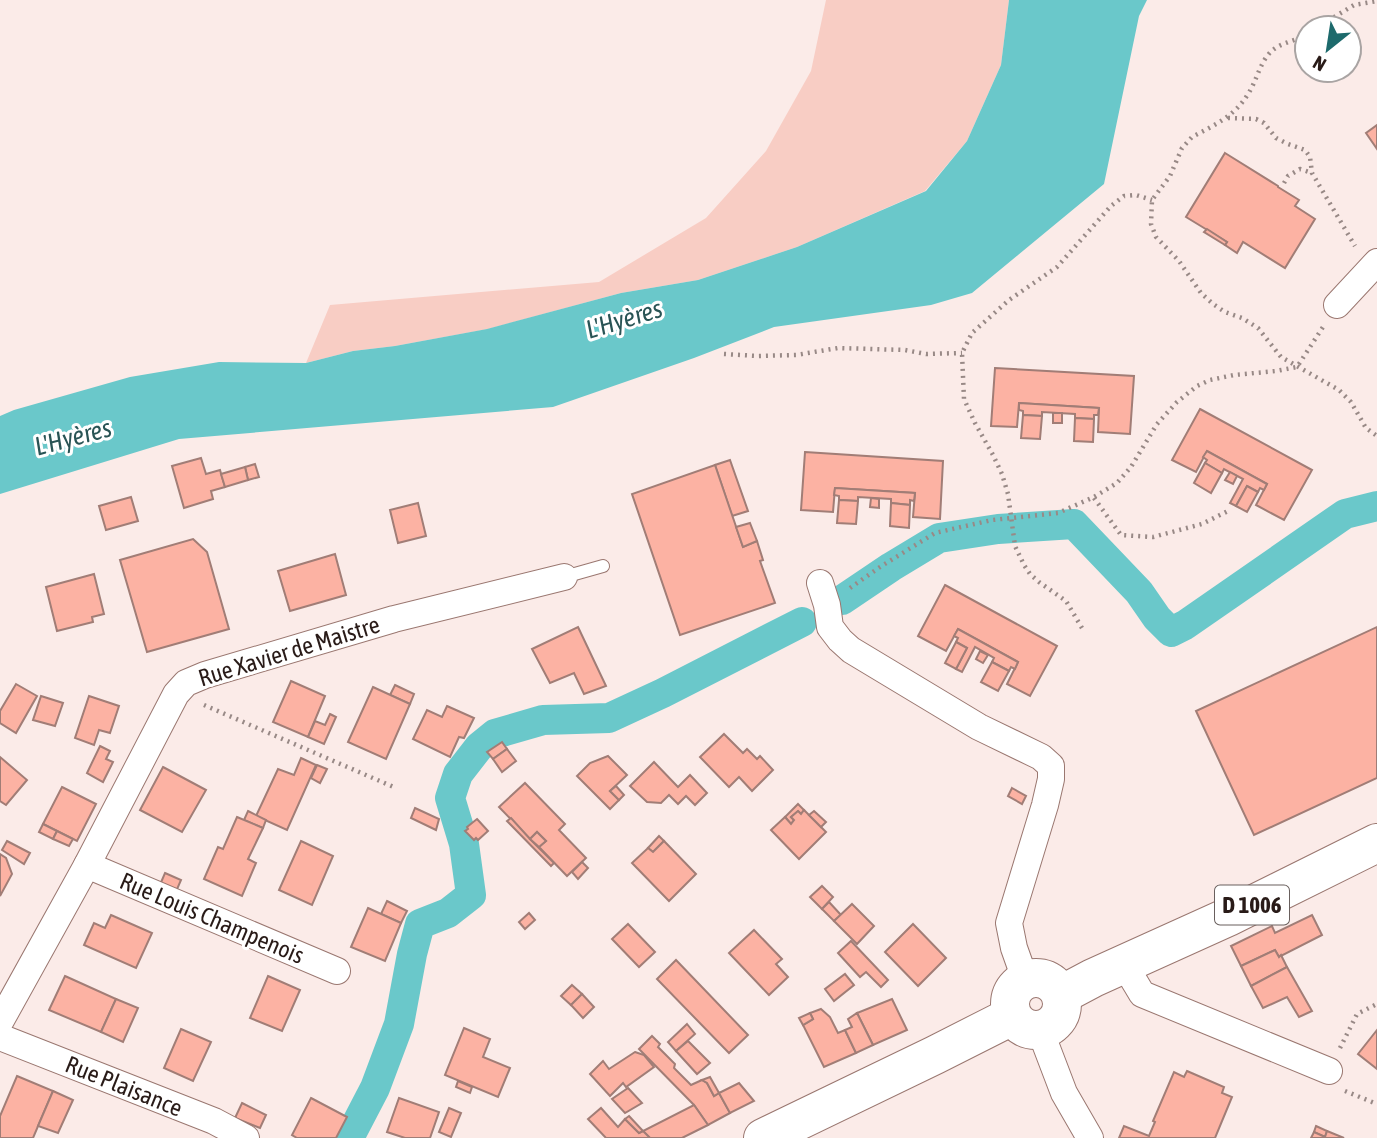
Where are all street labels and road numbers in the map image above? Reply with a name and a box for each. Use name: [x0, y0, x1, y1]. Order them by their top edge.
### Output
street label: Rue Xavier de Maistre: [195, 611, 383, 691]
street label: Rue Louis Champenois: [116, 867, 308, 969]
road number: D 1006: [1215, 885, 1289, 924]
street label: Rue Plaisance: [62, 1050, 186, 1122]

